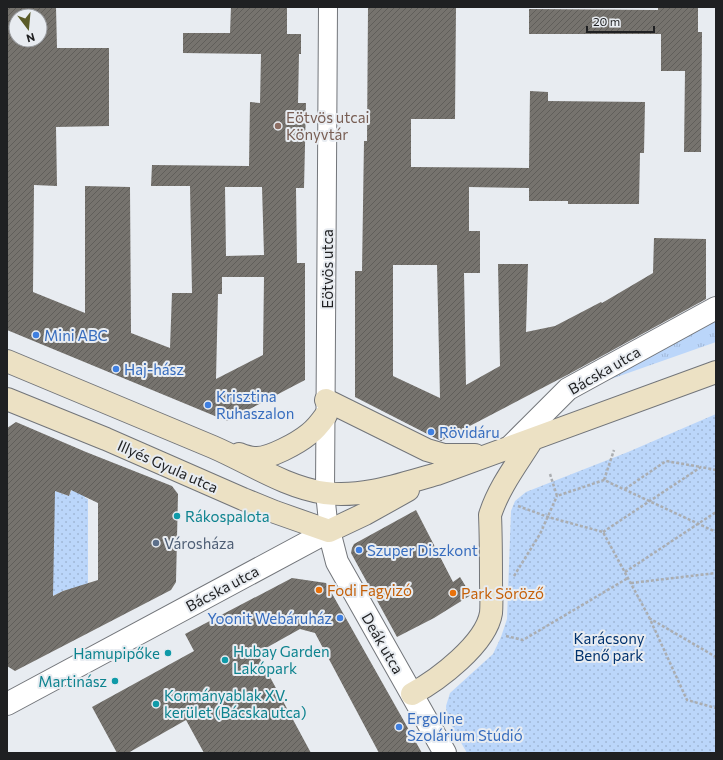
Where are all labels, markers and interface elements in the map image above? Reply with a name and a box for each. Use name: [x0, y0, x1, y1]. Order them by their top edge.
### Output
north arrow: [8, 8, 48, 48]
scale bar: [587, 8, 654, 34]
text: 20 m: [593, 14, 620, 28]
text: N: [25, 31, 37, 45]
place label: Eötvös utcai Könyvtár: [286, 108, 369, 143]
marker: Eötvös utcai Könyvtár: [273, 121, 283, 131]
street label: Eötvös utca: [318, 229, 336, 309]
place label: Mini ABC: [44, 326, 108, 344]
marker: Mini ABC: [31, 330, 41, 340]
street label: Bácska utca: [565, 342, 643, 398]
place label: Haj-hász: [124, 360, 184, 378]
marker: Haj-hász: [111, 364, 121, 374]
place label: Krisztina Ruhaszalon: [216, 387, 294, 422]
marker: Krisztina Ruhaszalon: [203, 400, 213, 410]
place label: Rövidáru: [439, 423, 500, 441]
marker: Rövidáru: [426, 427, 436, 437]
street label: Illyés Gyula utca: [115, 436, 221, 496]
place label: Rákospalota: [185, 507, 270, 525]
marker: Rákospalota: [172, 511, 182, 521]
place label: Városháza: [164, 534, 234, 552]
marker: Városháza: [151, 538, 161, 548]
place label: Szuper Diszkont: [367, 541, 478, 559]
marker: Szuper Diszkont: [354, 545, 364, 555]
street label: Bácska utca: [182, 561, 262, 615]
place label: Fodi Fagyizó: [327, 581, 412, 599]
place label: Park Söröző: [461, 584, 544, 602]
marker: Fodi Fagyizó: [314, 585, 324, 595]
marker: Park Söröző: [448, 588, 458, 598]
place label: Yoonit Webáruház: [207, 609, 332, 627]
street label: Deák utca: [358, 609, 408, 677]
marker: Yoonit Webáruház: [335, 613, 345, 623]
park label: Karácsony Benő park: [574, 629, 645, 664]
place label: Hubay Garden Lakópark: [233, 642, 330, 677]
place label: Hamupipőke: [73, 644, 160, 662]
marker: Hamupipőke: [163, 648, 173, 658]
marker: Hubay Garden Lakópark: [220, 655, 230, 665]
place label: Martinász: [38, 672, 107, 690]
marker: Martinász: [110, 676, 120, 686]
place label: Kormányablak XV. kerület (Bácska utca): [164, 686, 307, 721]
marker: Kormányablak XV. kerület (Bácska utca): [151, 699, 161, 709]
place label: Ergoline Szolárium Stúdió: [407, 709, 523, 744]
marker: Ergoline Szolárium Stúdió: [394, 722, 404, 732]

